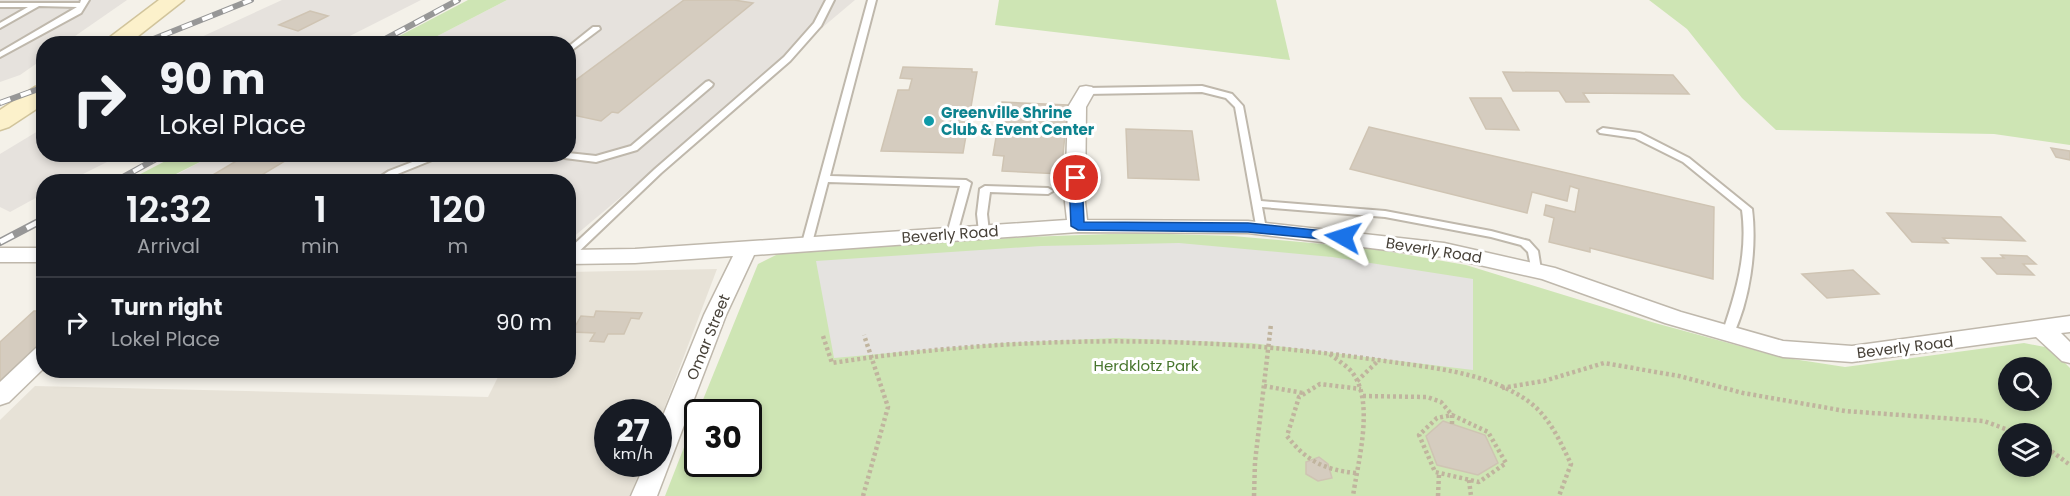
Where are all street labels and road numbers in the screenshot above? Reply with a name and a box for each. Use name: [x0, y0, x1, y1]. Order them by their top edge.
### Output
street label: Beverly Road: [901, 220, 999, 248]
street label: Beverly Road: [1384, 232, 1484, 268]
street label: Omar Street: [681, 291, 735, 383]
street label: Beverly Road: [1856, 331, 1954, 363]

